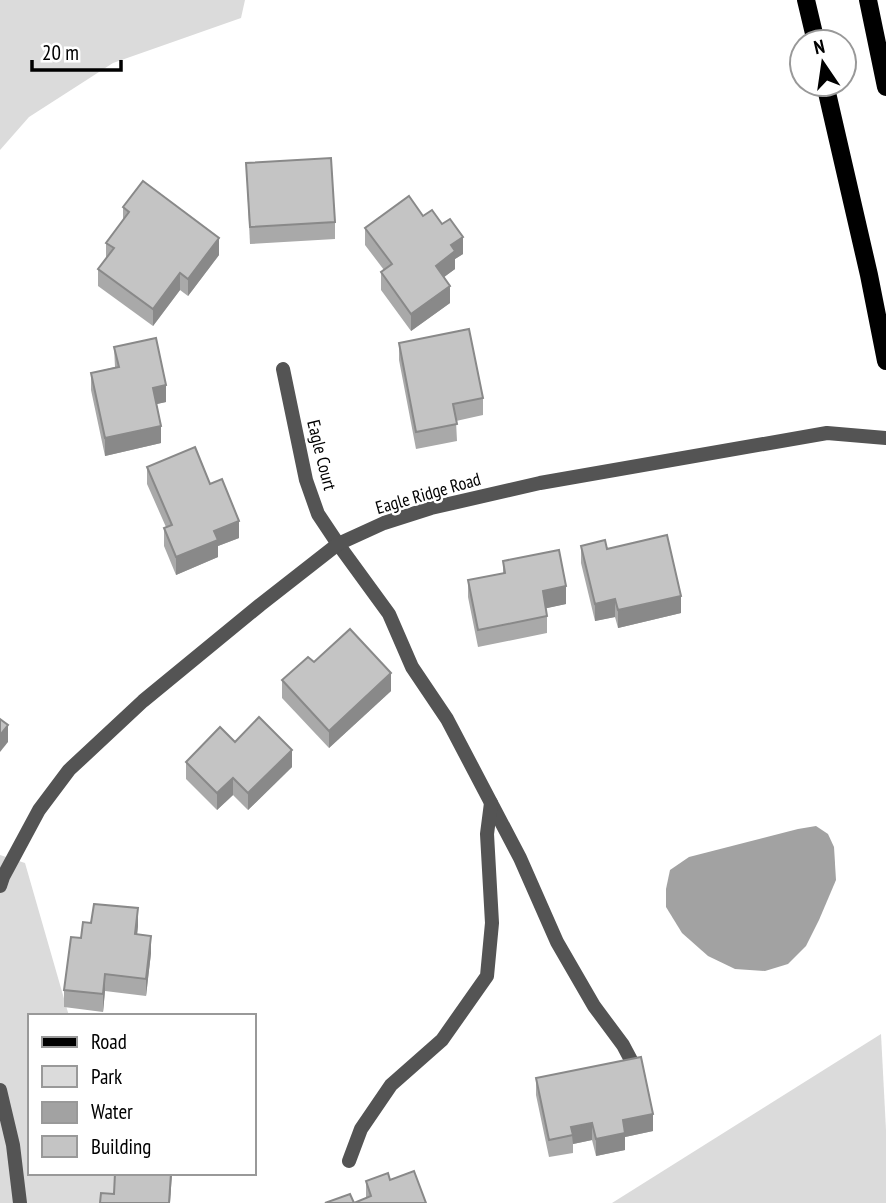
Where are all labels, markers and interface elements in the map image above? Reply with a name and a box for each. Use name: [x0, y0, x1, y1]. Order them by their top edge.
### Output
scale bar: [32, 28, 121, 72]
north arrow: [788, 28, 858, 98]
text: N: [811, 34, 827, 59]
text: 20 m: [42, 39, 79, 66]
street label: Eagle Court: [302, 417, 342, 493]
street label: Eagle Ridge Road: [373, 467, 483, 519]
legend: [28, 1014, 256, 1175]
text: Road: [91, 1028, 127, 1055]
text: Park: [91, 1063, 122, 1090]
text: Water: [91, 1098, 133, 1125]
text: Building: [91, 1133, 151, 1160]

